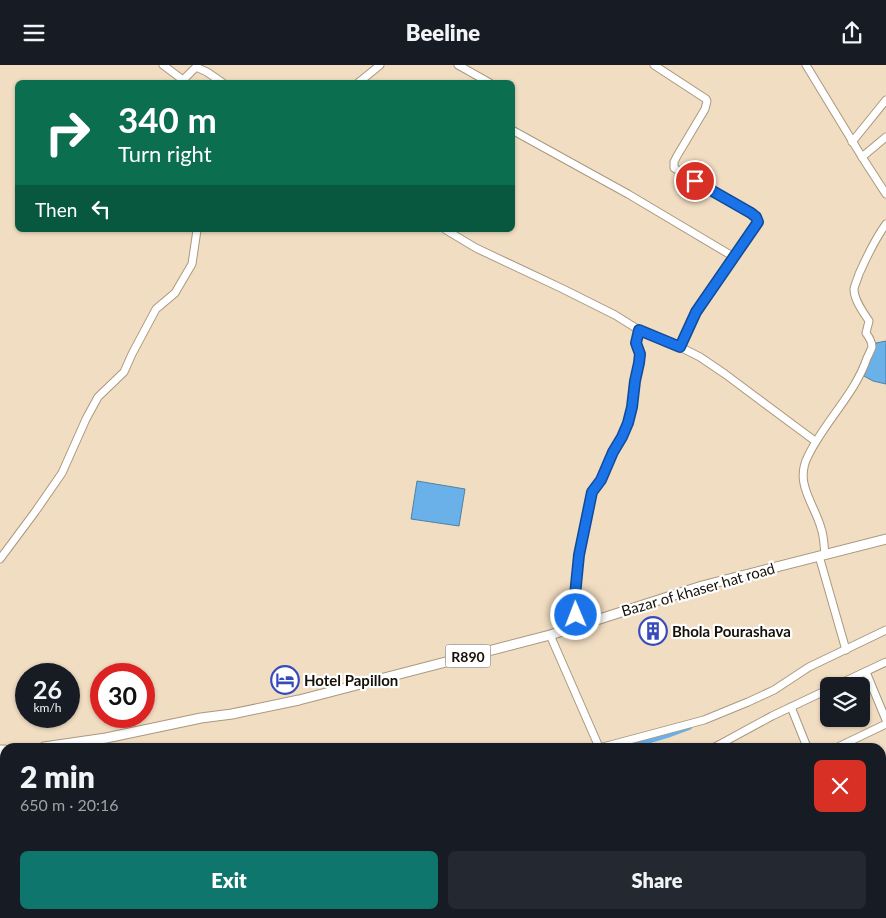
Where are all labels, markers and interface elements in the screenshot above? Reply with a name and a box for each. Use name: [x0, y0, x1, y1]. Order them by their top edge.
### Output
icon: menu: [20, 19, 48, 47]
text: Beeline: [406, 19, 480, 46]
icon: share: [838, 19, 866, 47]
text: 340 m: [118, 98, 217, 140]
icon: right: [35, 100, 100, 165]
text: Turn right: [118, 140, 212, 167]
pin: [674, 160, 716, 202]
icon: arrive: [681, 167, 709, 195]
icon: left: [87, 195, 115, 223]
text: Then: [35, 198, 77, 221]
street label: Bazar of khaser hat road: [619, 558, 777, 620]
position arrow: [549, 588, 601, 640]
building icon: Bhola Pourashava: [638, 616, 668, 646]
place label: Bhola Pourashava: [672, 622, 791, 640]
road number: R890: [446, 645, 490, 667]
speed limit sign: 30: [90, 663, 155, 728]
hotel icon: Hotel Papillon: [270, 665, 300, 695]
place label: Hotel Papillon: [304, 671, 398, 689]
text: 26: [33, 674, 62, 704]
map controls: [820, 677, 870, 727]
button: layers: [820, 677, 870, 727]
text: km/h: [33, 700, 62, 715]
text: 2 min: [20, 758, 95, 794]
button: close: [814, 760, 866, 812]
text: 650 m · 20:16: [20, 795, 119, 814]
button: Exit: [20, 851, 438, 909]
button: Share: [448, 851, 866, 909]

